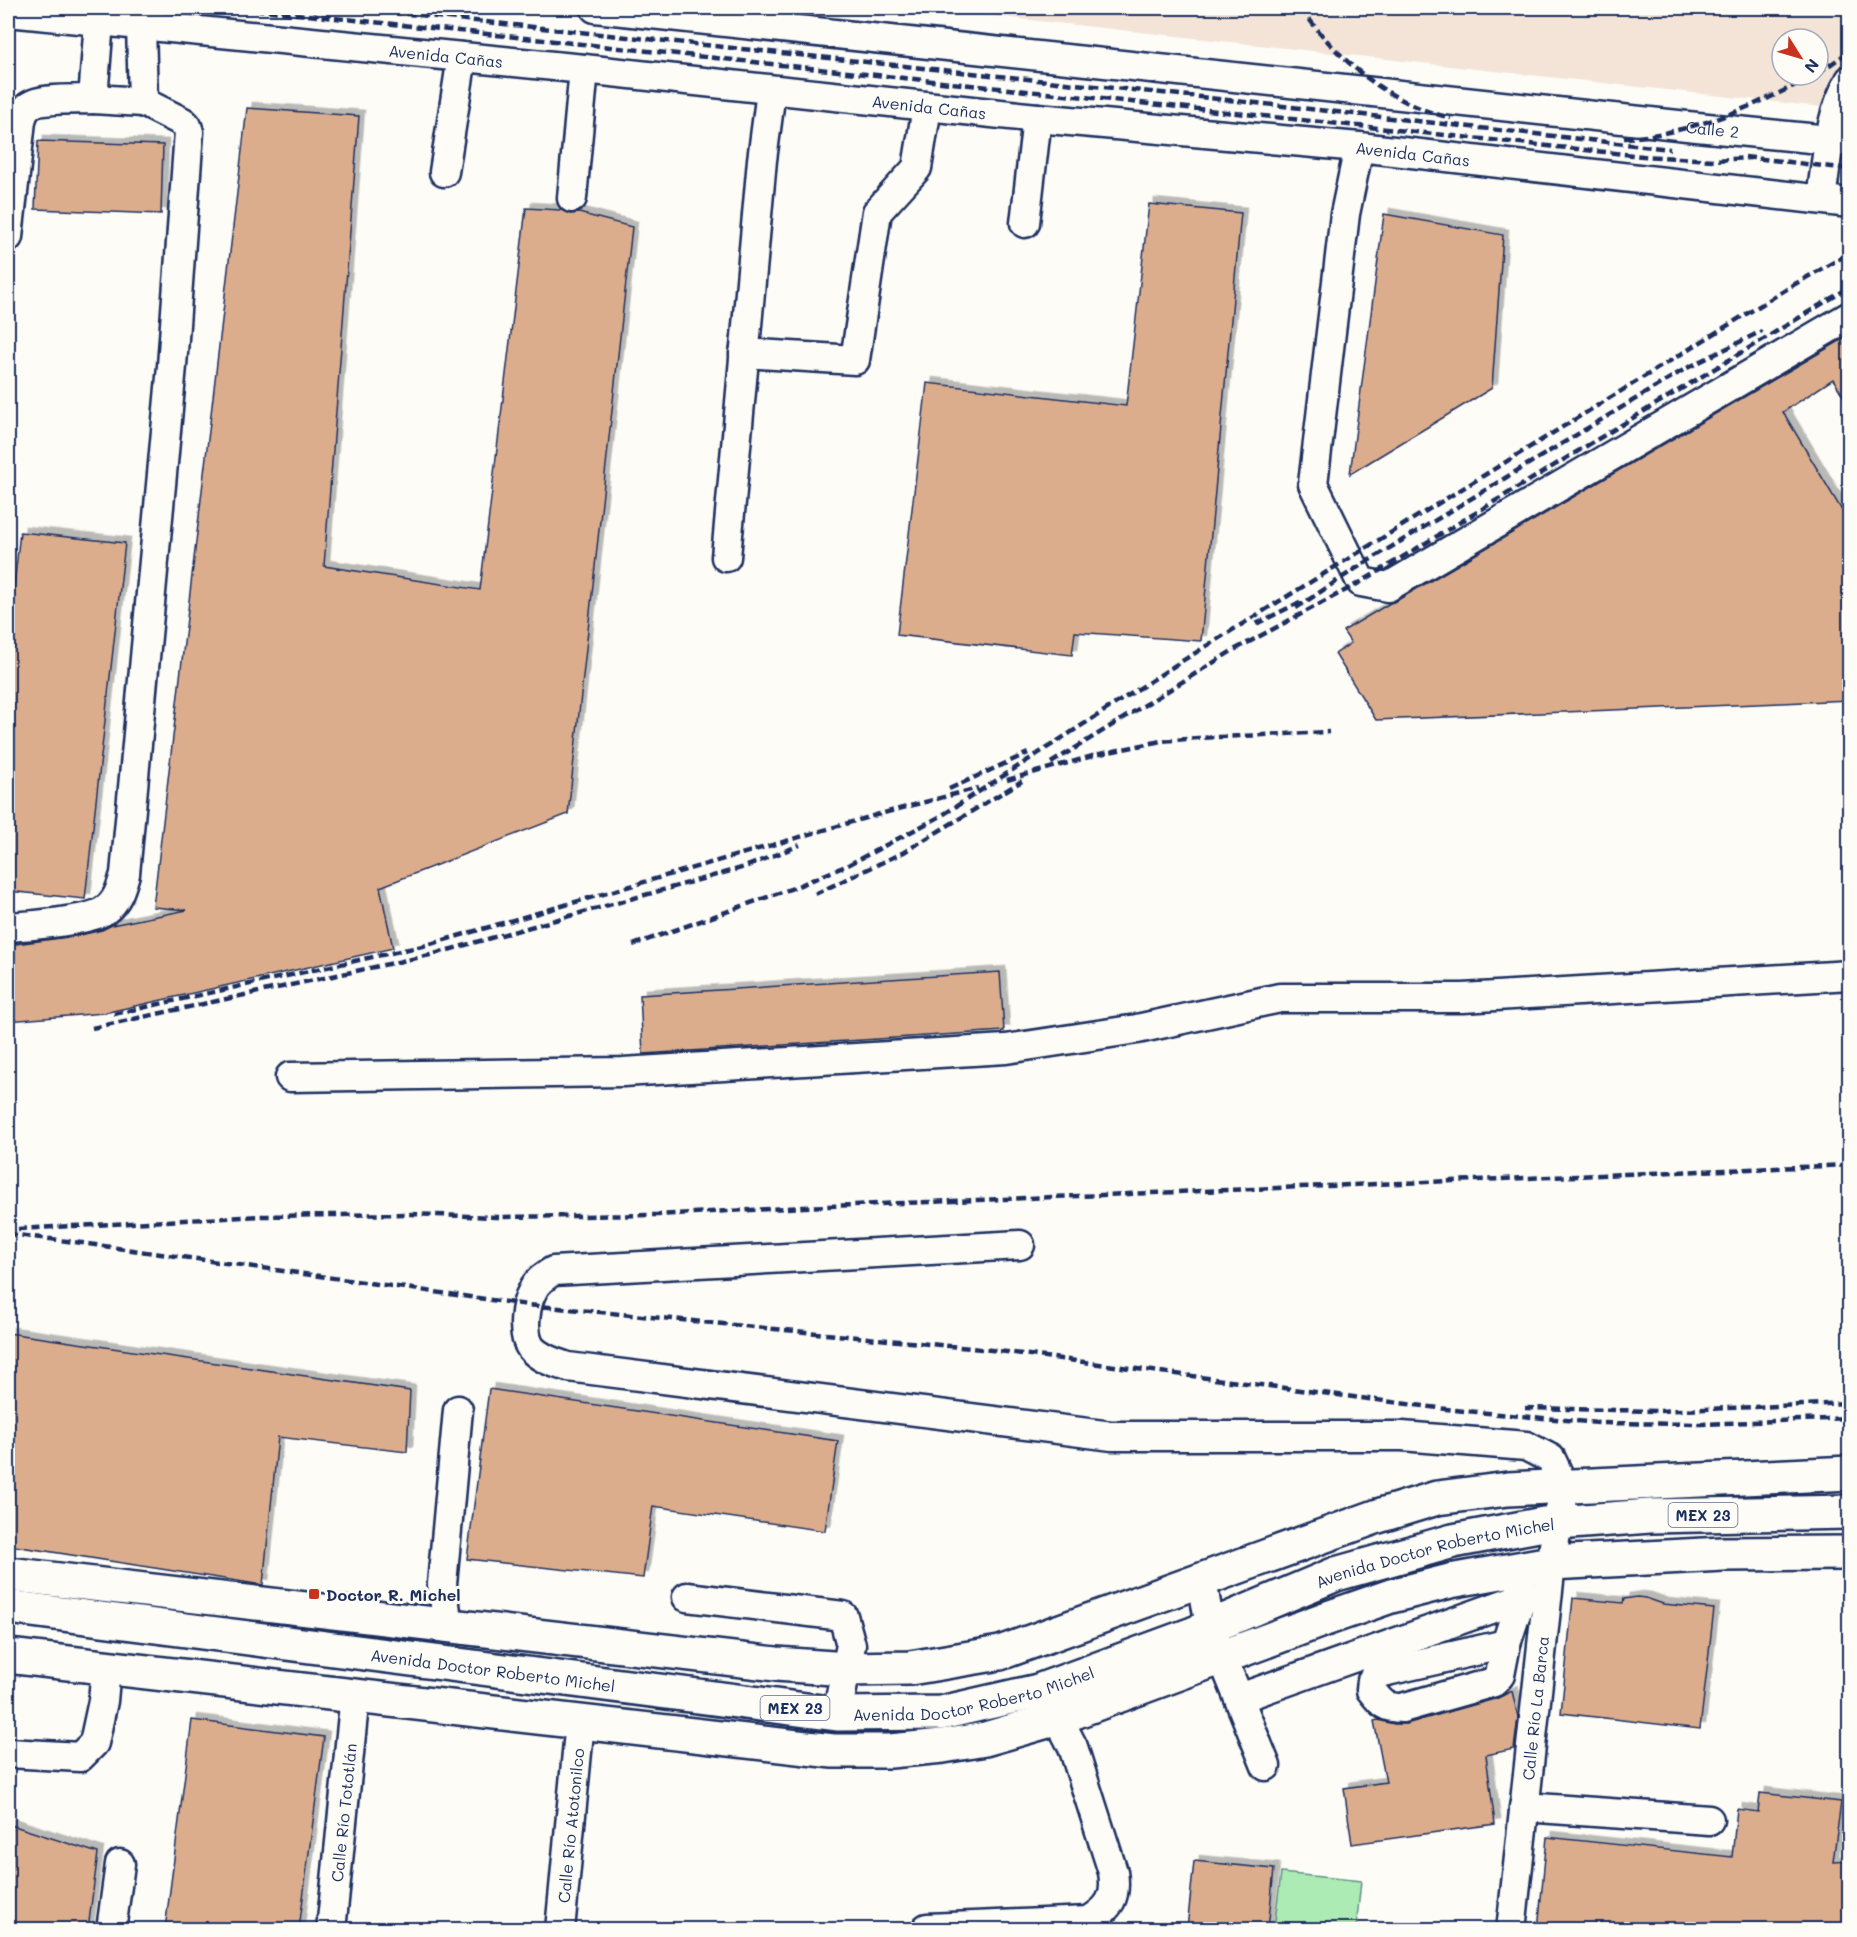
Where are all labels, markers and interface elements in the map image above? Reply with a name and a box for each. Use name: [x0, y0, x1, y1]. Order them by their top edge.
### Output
north arrow: [1770, 27, 1830, 87]
street label: Avenida Cañas: [388, 39, 504, 71]
text: N: [1800, 55, 1824, 78]
street label: Avenida Cañas: [871, 90, 987, 123]
street label: Calle 2: [1685, 115, 1740, 142]
street label: Avenida Cañas: [1355, 136, 1471, 170]
road number: MEX 23: [1668, 1503, 1738, 1527]
street label: Avenida Doctor Roberto Michel: [1312, 1513, 1555, 1592]
place label: Doctor R. Michel: [326, 1584, 461, 1605]
marker: Doctor R. Michel: [307, 1587, 321, 1601]
street label: Calle Río La Barca: [1517, 1635, 1553, 1781]
street label: Avenida Doctor Roberto Michel: [370, 1643, 616, 1696]
street label: Avenida Doctor Roberto Michel: [853, 1661, 1097, 1724]
road number: MEX 23: [760, 1696, 830, 1720]
street label: Calle Río Tototlán: [325, 1742, 361, 1883]
street label: Calle Río Atotonilco: [552, 1747, 588, 1904]

